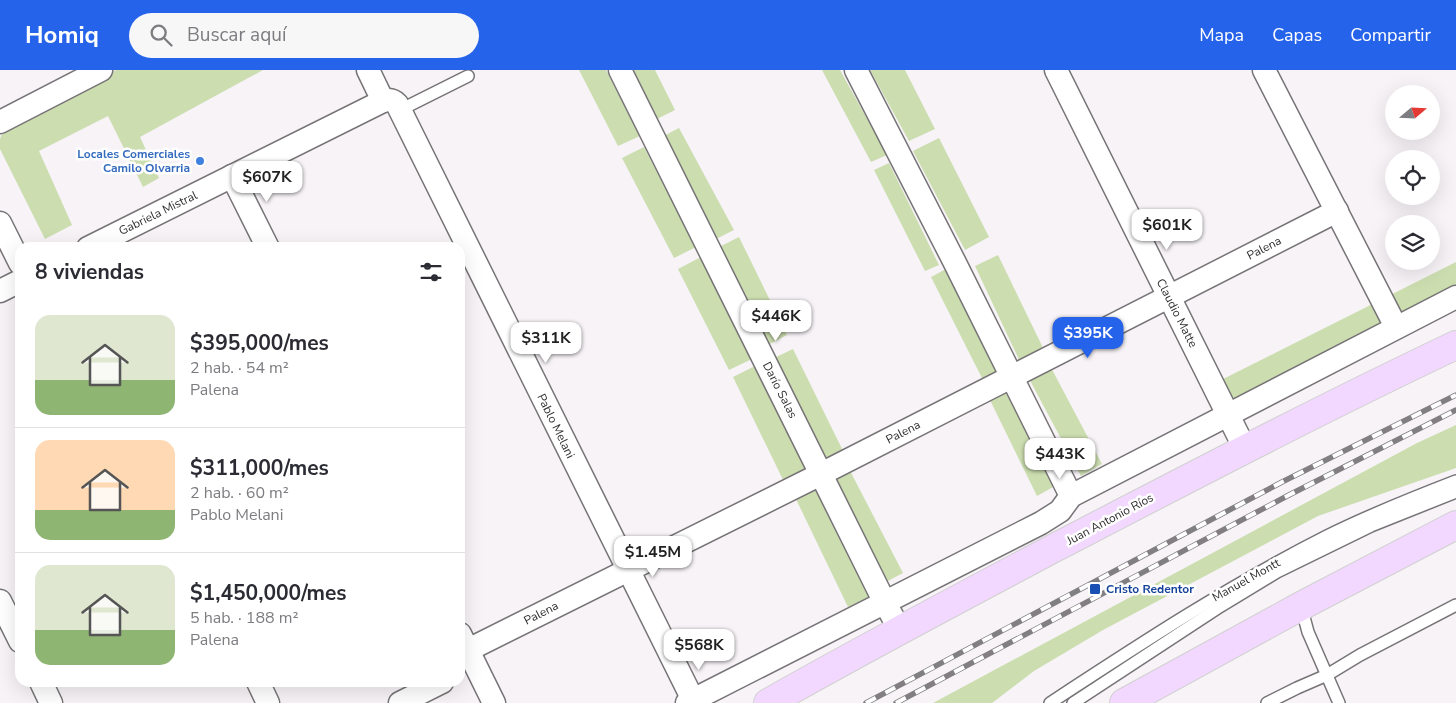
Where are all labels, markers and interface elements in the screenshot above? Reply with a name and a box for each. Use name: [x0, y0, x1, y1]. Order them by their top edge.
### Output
search box: [129, 13, 479, 58]
text: Homiq: [25, 19, 99, 51]
icon: search: [147, 21, 175, 49]
text: Buscar aquí: [187, 22, 286, 48]
text: Mapa: [1199, 23, 1244, 47]
text: Capas: [1272, 23, 1322, 47]
text: Compartir: [1350, 23, 1431, 47]
north arrow: [1385, 85, 1440, 140]
map controls: [1385, 85, 1440, 270]
place label: Locales Comerciales Camilo Olvarria: [77, 146, 190, 176]
button: locate: [1385, 150, 1440, 205]
marker: Locales Comerciales Camilo Olvarria: [194, 155, 206, 167]
pin: $607K: [232, 160, 302, 203]
text: $607K: [242, 166, 292, 188]
street label: Gabriela Mistral: [116, 187, 200, 239]
pin: $601K: [1132, 208, 1202, 251]
text: $601K: [1142, 214, 1192, 236]
button: layers: [1385, 215, 1440, 270]
street label: Palena: [1244, 233, 1284, 263]
text: 8 viviendas: [35, 258, 144, 286]
icon: filters: [417, 258, 445, 286]
street label: Claudio Matte: [1153, 276, 1201, 350]
pin: $446K: [741, 300, 811, 342]
text: $446K: [751, 305, 801, 327]
pin: $395K: [1053, 316, 1123, 359]
pin: $311K: [511, 322, 581, 364]
text: $395K: [1063, 322, 1113, 344]
text: $311K: [521, 327, 571, 349]
text: $395,000/mes: [190, 329, 329, 357]
icon: home: [75, 335, 135, 395]
text: 2 hab. · 54 m²: [190, 357, 289, 379]
street label: Darío Salas: [759, 359, 801, 421]
text: Palena: [190, 379, 239, 401]
street label: Pablo Melani: [533, 391, 579, 461]
street label: Palena: [883, 417, 923, 447]
pin: $443K: [1025, 438, 1095, 480]
text: $443K: [1035, 443, 1085, 465]
text: $311,000/mes: [190, 454, 329, 482]
icon: home: [75, 460, 135, 520]
text: 2 hab. · 60 m²: [190, 482, 289, 504]
street label: Juan Antonio Ríos: [1063, 489, 1156, 549]
text: Pablo Melani: [190, 504, 283, 526]
pin: $1.45M: [612, 536, 694, 578]
text: $1.45M: [625, 541, 681, 563]
street label: Manuel Montt: [1209, 554, 1283, 605]
text: $1,450,000/mes: [190, 579, 347, 607]
place label: Cristo Redentor: [1106, 581, 1194, 597]
marker: Cristo Redentor: [1088, 582, 1102, 596]
icon: home: [75, 585, 135, 645]
street label: Palena: [521, 598, 561, 628]
text: 5 hab. · 188 m²: [190, 607, 298, 629]
pin: $568K: [664, 628, 734, 671]
text: Palena: [190, 629, 239, 651]
text: $568K: [674, 634, 724, 656]

